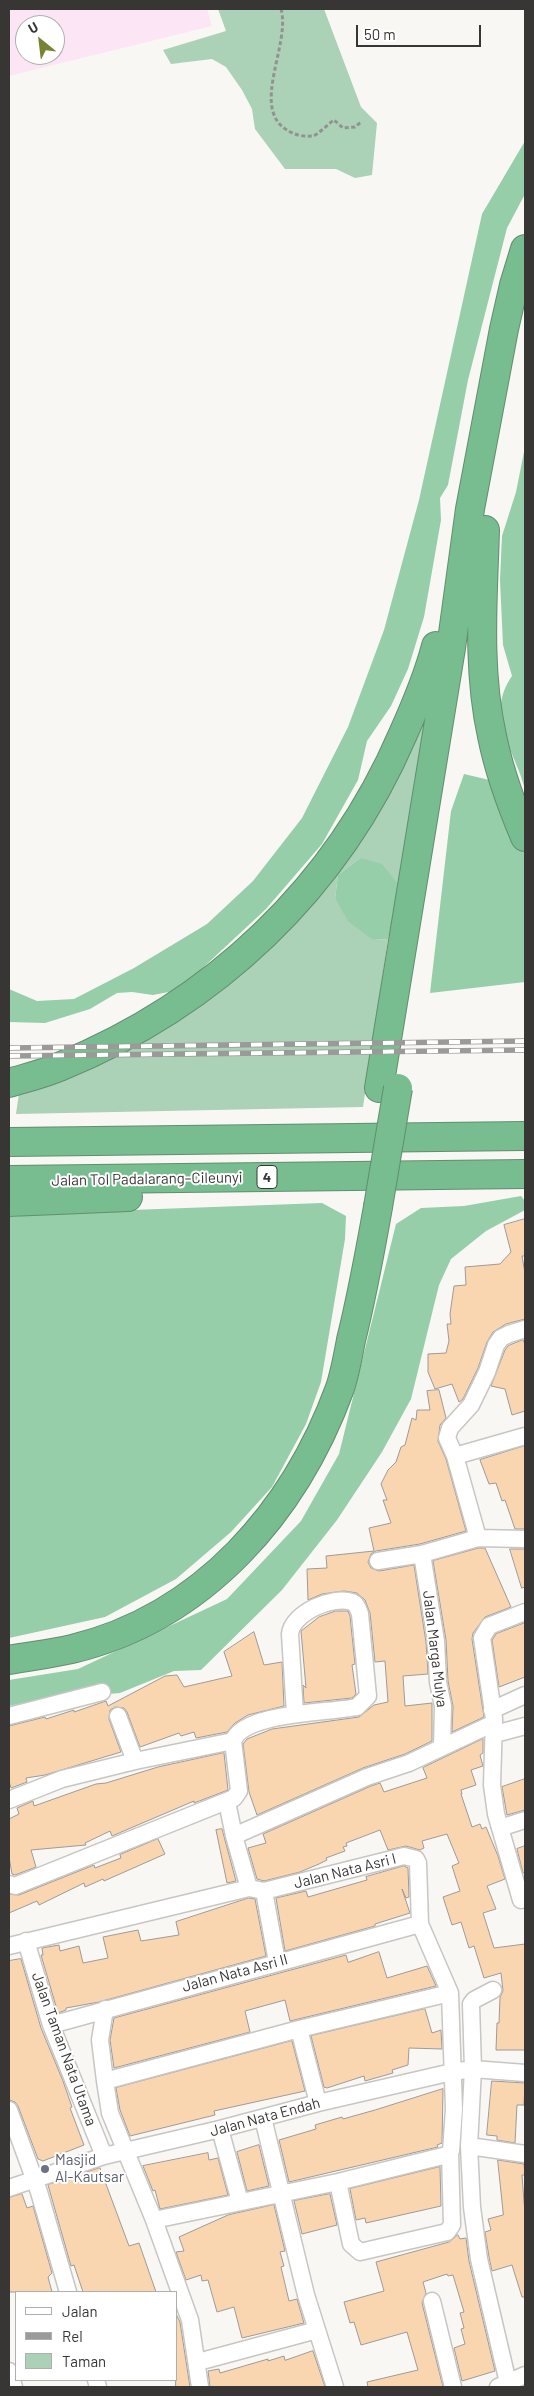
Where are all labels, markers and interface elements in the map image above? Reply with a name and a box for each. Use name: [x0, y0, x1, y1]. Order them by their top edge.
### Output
north arrow: [15, 15, 65, 65]
scale bar: [359, 15, 484, 47]
text: U: [25, 18, 41, 37]
text: 50 m: [364, 25, 396, 43]
road number: 4: [257, 1166, 277, 1188]
street label: Jalan Tol Padalarang–Cileunyi: [51, 1168, 243, 1190]
street label: Jalan Marga Mulya: [419, 1590, 451, 1708]
street label: Jalan Nata Asri I: [292, 1850, 398, 1892]
street label: Jalan Nata Asri II: [180, 1950, 290, 1996]
street label: Jalan Taman Nata Utama: [28, 1970, 100, 2128]
street label: Jalan Nata Endah: [208, 2094, 322, 2140]
place label: Masjid Al-Kautsar: [55, 2151, 124, 2186]
marker: Masjid Al-Kautsar: [39, 2163, 51, 2175]
legend: [15, 2291, 178, 2381]
text: Jalan: [62, 2302, 98, 2320]
text: Rel: [62, 2327, 83, 2345]
text: Taman: [62, 2352, 106, 2370]

